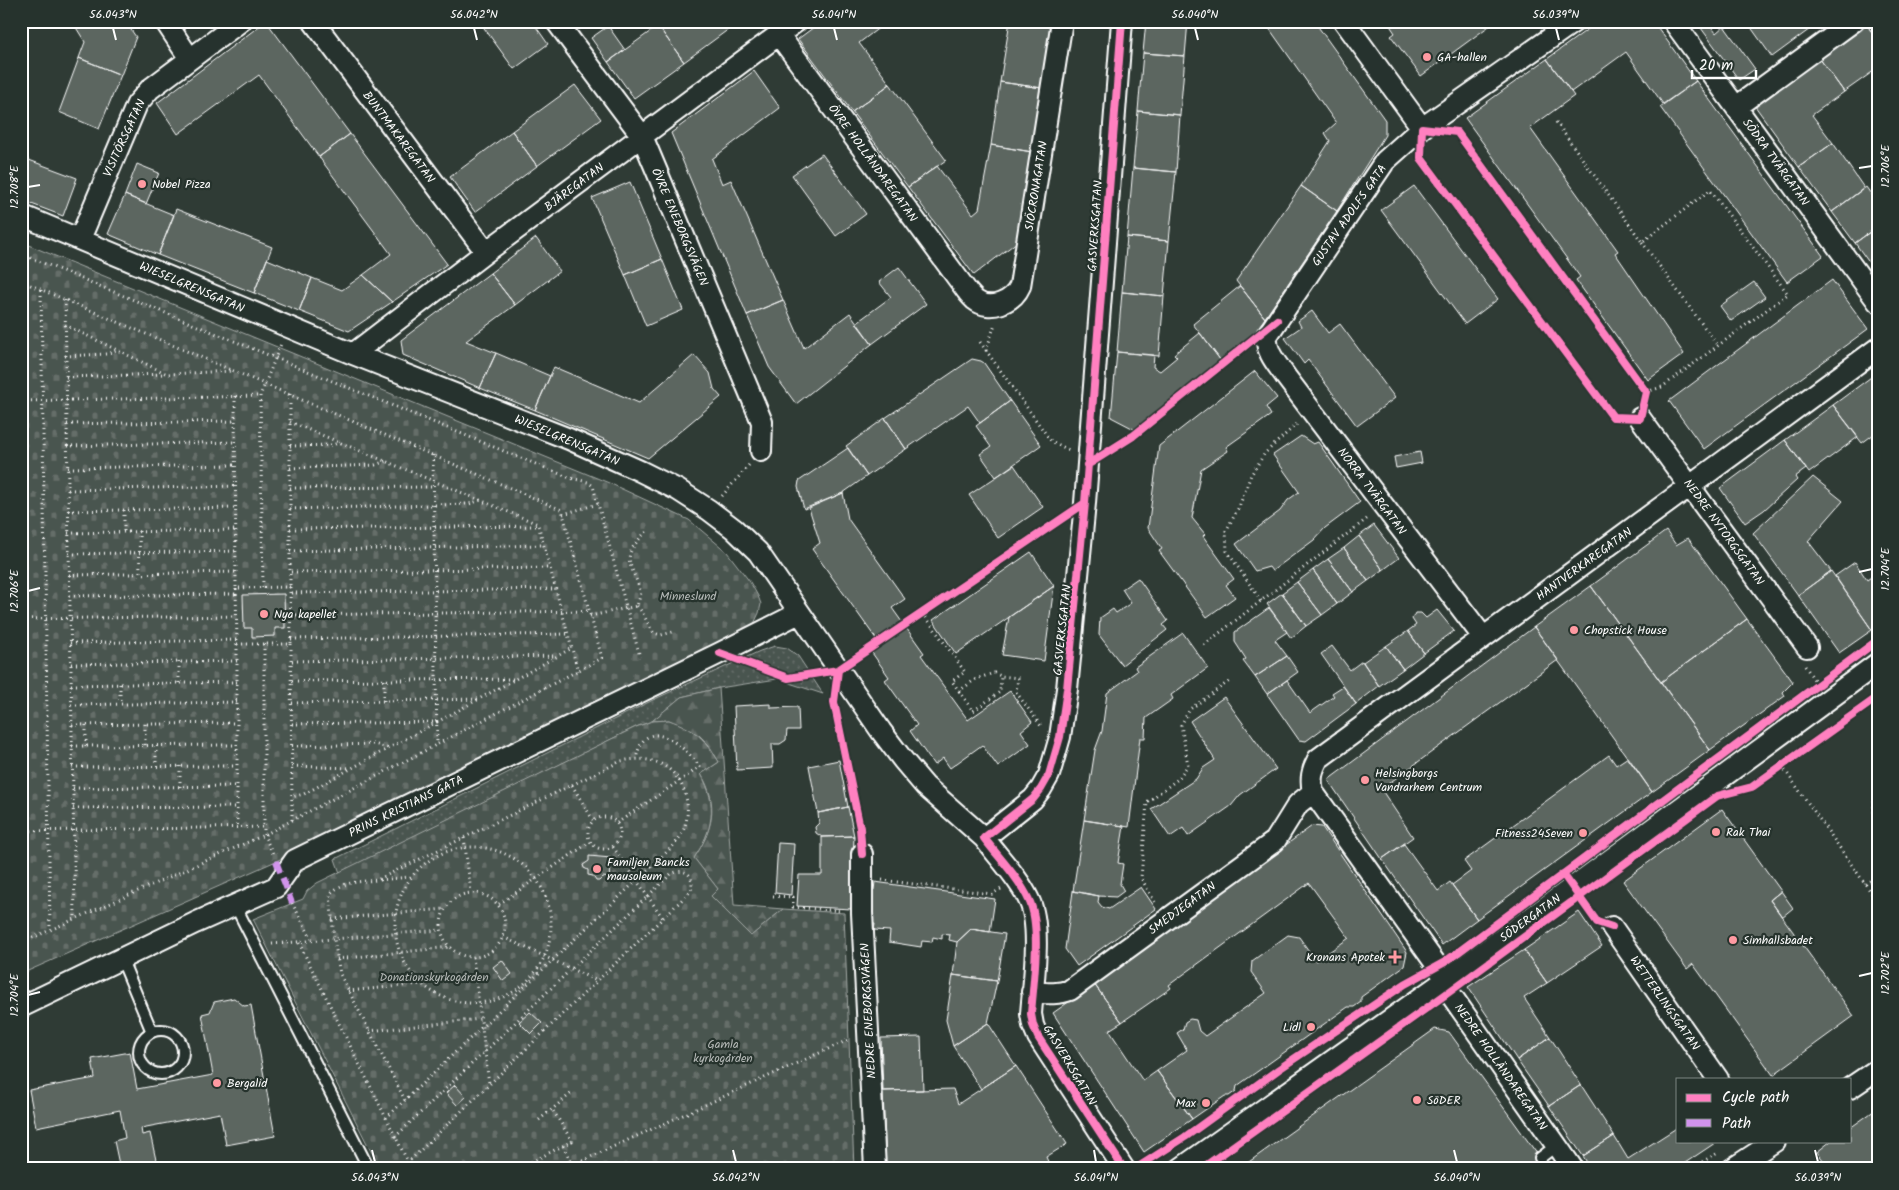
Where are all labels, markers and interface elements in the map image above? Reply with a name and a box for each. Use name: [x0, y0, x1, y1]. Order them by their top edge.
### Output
text: 56.043°N: [89, 5, 137, 24]
text: 56.042°N: [450, 5, 498, 24]
text: 56.041°N: [812, 5, 856, 24]
text: 56.040°N: [1172, 5, 1218, 24]
text: 56.039°N: [1533, 5, 1579, 24]
place label: GA-hallen: [1437, 48, 1487, 67]
scale bar: [1692, 48, 1755, 80]
marker: GA-hallen: [1421, 51, 1433, 63]
text: 20 m: [1699, 54, 1733, 78]
street label: BUNTMAKAREGATAN: [358, 87, 440, 187]
street label: VISITÖRSGATAN: [98, 96, 151, 180]
street label: ÖVRE HOLLÄNDAREGATAN: [823, 100, 922, 226]
street label: SÖDRA TVÄRGATAN: [1737, 115, 1814, 210]
street label: SIÖCRONAGATAN: [1020, 140, 1053, 232]
text: 12.706°E: [1876, 144, 1895, 187]
street label: BJÄREGATAN: [540, 158, 608, 216]
street label: GUSTAV ADOLFS GATA: [1307, 160, 1392, 270]
text: 12.708°E: [5, 164, 24, 209]
street label: ÖVRE ENEBORGSVÄGEN: [646, 165, 713, 289]
place label: Nobel Pizza: [152, 175, 211, 194]
marker: Nobel Pizza: [136, 178, 148, 190]
street label: GASVERKSGATAN: [1083, 180, 1108, 272]
street label: WIESELGRENSGATAN: [136, 257, 247, 318]
street label: WIESELGRENSGATAN: [511, 410, 622, 471]
street label: NORRA TVÄRGATAN: [1332, 444, 1411, 539]
street label: NEDRE NYTORGSGATAN: [1678, 475, 1769, 590]
street label: HANTVERKAREGATAN: [1532, 523, 1636, 606]
text: 12.704°E: [1876, 547, 1895, 590]
text: 12.706°E: [5, 569, 24, 612]
street label: GASVERKSGATAN: [1048, 584, 1077, 676]
park label: Minneslund: [660, 587, 717, 606]
place label: Nya kapellet: [274, 605, 337, 624]
marker: Nya kapellet: [258, 608, 270, 620]
place label: Chopstick House: [1584, 621, 1668, 640]
marker: Chopstick House: [1568, 624, 1580, 636]
place label: Helsingborgs Vandrarhem Centrum: [1375, 764, 1483, 797]
street label: PRINS KRISTIANS GATA: [346, 770, 467, 843]
marker: Helsingborgs Vandrarhem Centrum: [1359, 774, 1371, 786]
place label: Rak Thai: [1726, 823, 1772, 842]
place label: Fitness24Seven: [1495, 824, 1573, 843]
marker: Rak Thai: [1710, 826, 1722, 838]
marker: Fitness24Seven: [1577, 827, 1589, 839]
place label: Familjen Bancks mausoleum: [607, 853, 690, 886]
marker: Familjen Bancks mausoleum: [591, 863, 603, 875]
street label: SMEDJEGATAN: [1144, 877, 1220, 940]
street label: SÖDERGATAN: [1496, 890, 1565, 947]
place label: Simhallsbadet: [1743, 931, 1813, 950]
marker: Simhallsbadet: [1727, 934, 1739, 946]
street label: NEDRE ENEBORGSVÄGEN: [855, 943, 882, 1079]
place label: Kronans Apotek: [1306, 948, 1385, 967]
text: 12.702°E: [1876, 950, 1895, 995]
marker: Kronans Apotek: [1389, 951, 1401, 963]
street label: WETTERLINGSGATAN: [1625, 952, 1704, 1055]
park label: Donationskyrkogården: [379, 968, 489, 987]
text: 12.704°E: [5, 973, 24, 1016]
street label: NEDRE HOLLÄNDAREGATAN: [1449, 1000, 1552, 1135]
place label: Lidl: [1283, 1018, 1301, 1037]
street label: GASVERKSGATAN: [1038, 1021, 1101, 1109]
marker: Lidl: [1305, 1021, 1317, 1033]
park label: Gamla kyrkogården: [693, 1035, 753, 1068]
place label: Bergalid: [227, 1074, 268, 1093]
marker: Bergalid: [211, 1077, 223, 1089]
legend: [1676, 1078, 1852, 1142]
text: Cycle path: [1722, 1086, 1789, 1110]
place label: SöDER: [1427, 1091, 1461, 1110]
place label: Max: [1176, 1094, 1197, 1113]
marker: SöDER: [1411, 1094, 1423, 1106]
marker: Max: [1200, 1097, 1212, 1109]
text: Path: [1722, 1112, 1751, 1136]
text: 56.043°N: [351, 1168, 399, 1187]
text: 56.042°N: [712, 1168, 760, 1187]
text: 56.041°N: [1074, 1168, 1118, 1187]
text: 56.040°N: [1434, 1168, 1480, 1187]
text: 56.039°N: [1795, 1168, 1841, 1187]

